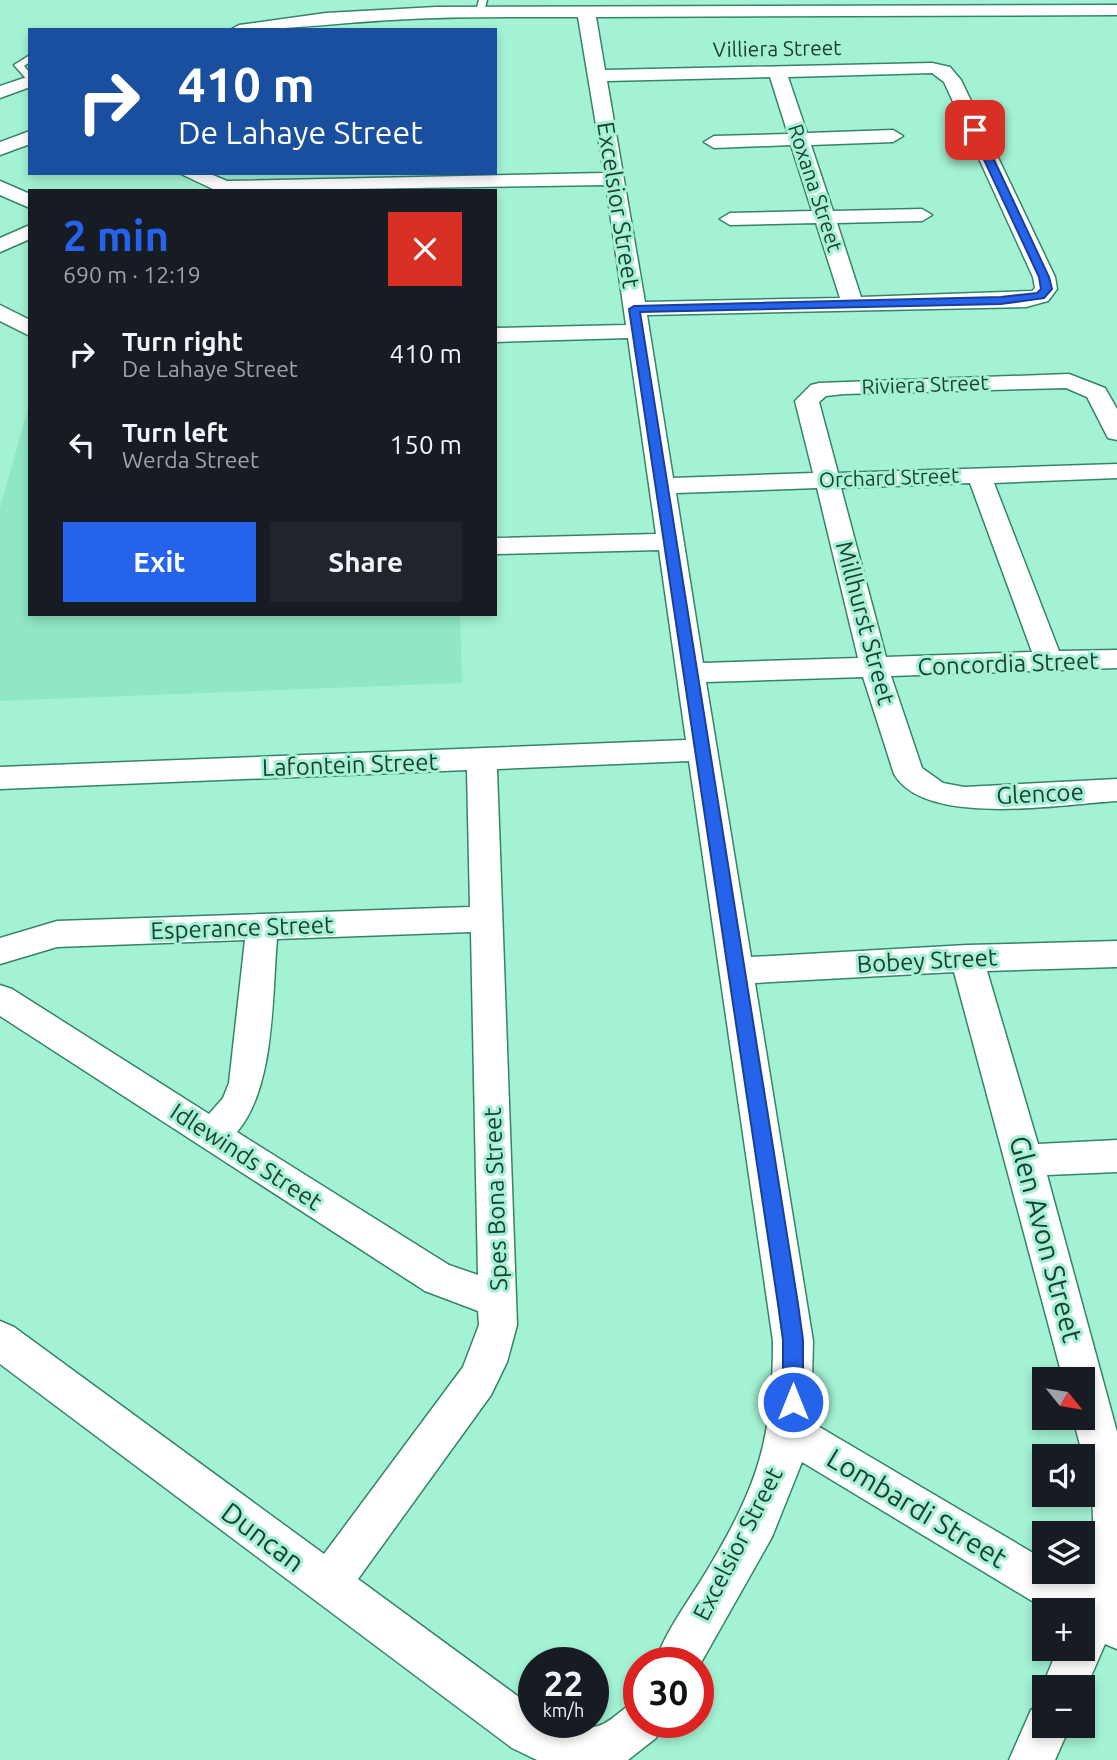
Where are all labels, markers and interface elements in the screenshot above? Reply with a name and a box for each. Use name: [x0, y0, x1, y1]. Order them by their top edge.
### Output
street label: Villiera Street: [712, 35, 842, 61]
icon: right: [63, 56, 154, 147]
text: 410 m: [178, 56, 315, 111]
pin: [945, 100, 1005, 160]
icon: arrive: [956, 111, 994, 149]
text: De Lahaye Street: [178, 114, 423, 150]
street label: Excelsior Street: [592, 120, 645, 291]
street label: Roxana Street: [784, 121, 848, 254]
text: 2 min: [63, 212, 169, 259]
button: close: [388, 212, 462, 286]
text: 690 m · 12:19: [63, 262, 201, 287]
text: Turn right: [122, 327, 243, 356]
icon: right: [63, 335, 101, 373]
text: 410 m: [390, 339, 462, 368]
text: De Lahaye Street: [122, 356, 298, 381]
street label: Riviera Street: [861, 370, 989, 398]
text: Turn left: [122, 418, 228, 447]
icon: left: [63, 426, 101, 464]
text: 150 m: [390, 430, 462, 459]
text: Werda Street: [122, 447, 259, 472]
street label: Orchard Street: [818, 463, 960, 491]
button: Exit: [63, 522, 256, 602]
button: Share: [270, 522, 462, 602]
street label: Millhurst Street: [831, 538, 900, 708]
street label: Concordia Street: [917, 647, 1100, 680]
street label: Lafontein Street: [262, 748, 439, 781]
street label: Glencoe: [996, 778, 1084, 809]
street label: Esperance Street: [150, 911, 335, 944]
street label: Bobey Street: [856, 943, 998, 978]
street label: Idlewinds Street: [166, 1098, 327, 1216]
street label: Spes Bona Street: [479, 1106, 512, 1291]
street label: Glen Avon Street: [1004, 1132, 1089, 1345]
position arrow: [756, 1365, 830, 1439]
north arrow: [1032, 1367, 1096, 1430]
map controls: [1032, 1367, 1095, 1738]
street label: Lombardi Street: [822, 1442, 1013, 1573]
button: sound: [1032, 1444, 1095, 1507]
street label: Excelsior Street: [687, 1462, 788, 1625]
street label: Duncan: [216, 1496, 311, 1578]
button: layers: [1032, 1521, 1095, 1584]
button: +: [1032, 1598, 1095, 1661]
speed limit sign: 30: [623, 1647, 714, 1738]
text: 22: [544, 1663, 583, 1703]
button: −: [1032, 1675, 1095, 1738]
text: km/h: [543, 1700, 584, 1720]

